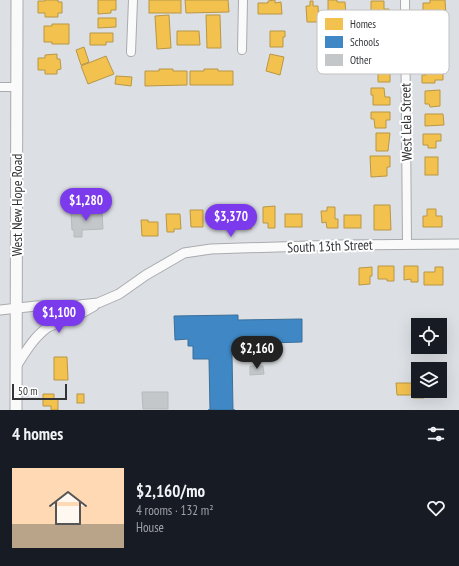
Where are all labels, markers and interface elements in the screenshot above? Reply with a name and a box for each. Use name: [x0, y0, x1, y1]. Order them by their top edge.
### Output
legend: [317, 10, 449, 74]
text: Homes: [350, 17, 376, 31]
text: Schools: [350, 35, 380, 49]
text: Other: [350, 53, 371, 67]
street label: West Lela Street: [396, 83, 416, 161]
street label: West New Hope Road: [8, 154, 26, 256]
pin: $1,280: [53, 188, 119, 222]
text: $1,280: [69, 192, 103, 209]
pin: $3,370: [198, 204, 264, 238]
text: $3,370: [214, 208, 248, 225]
street label: South 13th Street: [287, 236, 373, 256]
pin: $1,100: [26, 300, 92, 334]
text: $1,100: [42, 304, 76, 321]
map controls: [411, 318, 447, 398]
button: locate: [411, 318, 447, 354]
pin: $2,160: [224, 336, 290, 370]
text: $2,160: [240, 340, 274, 357]
button: layers: [411, 362, 447, 398]
scale bar: [12, 382, 67, 401]
text: 50 m: [18, 384, 37, 398]
text: 4 homes: [12, 423, 63, 445]
icon: filters: [425, 423, 447, 445]
text: $2,160/mo: [136, 480, 205, 502]
icon: home: [44, 484, 92, 532]
icon: heart: [425, 497, 447, 519]
text: 4 rooms · 132 m²: [136, 502, 214, 519]
text: House: [136, 519, 164, 536]

